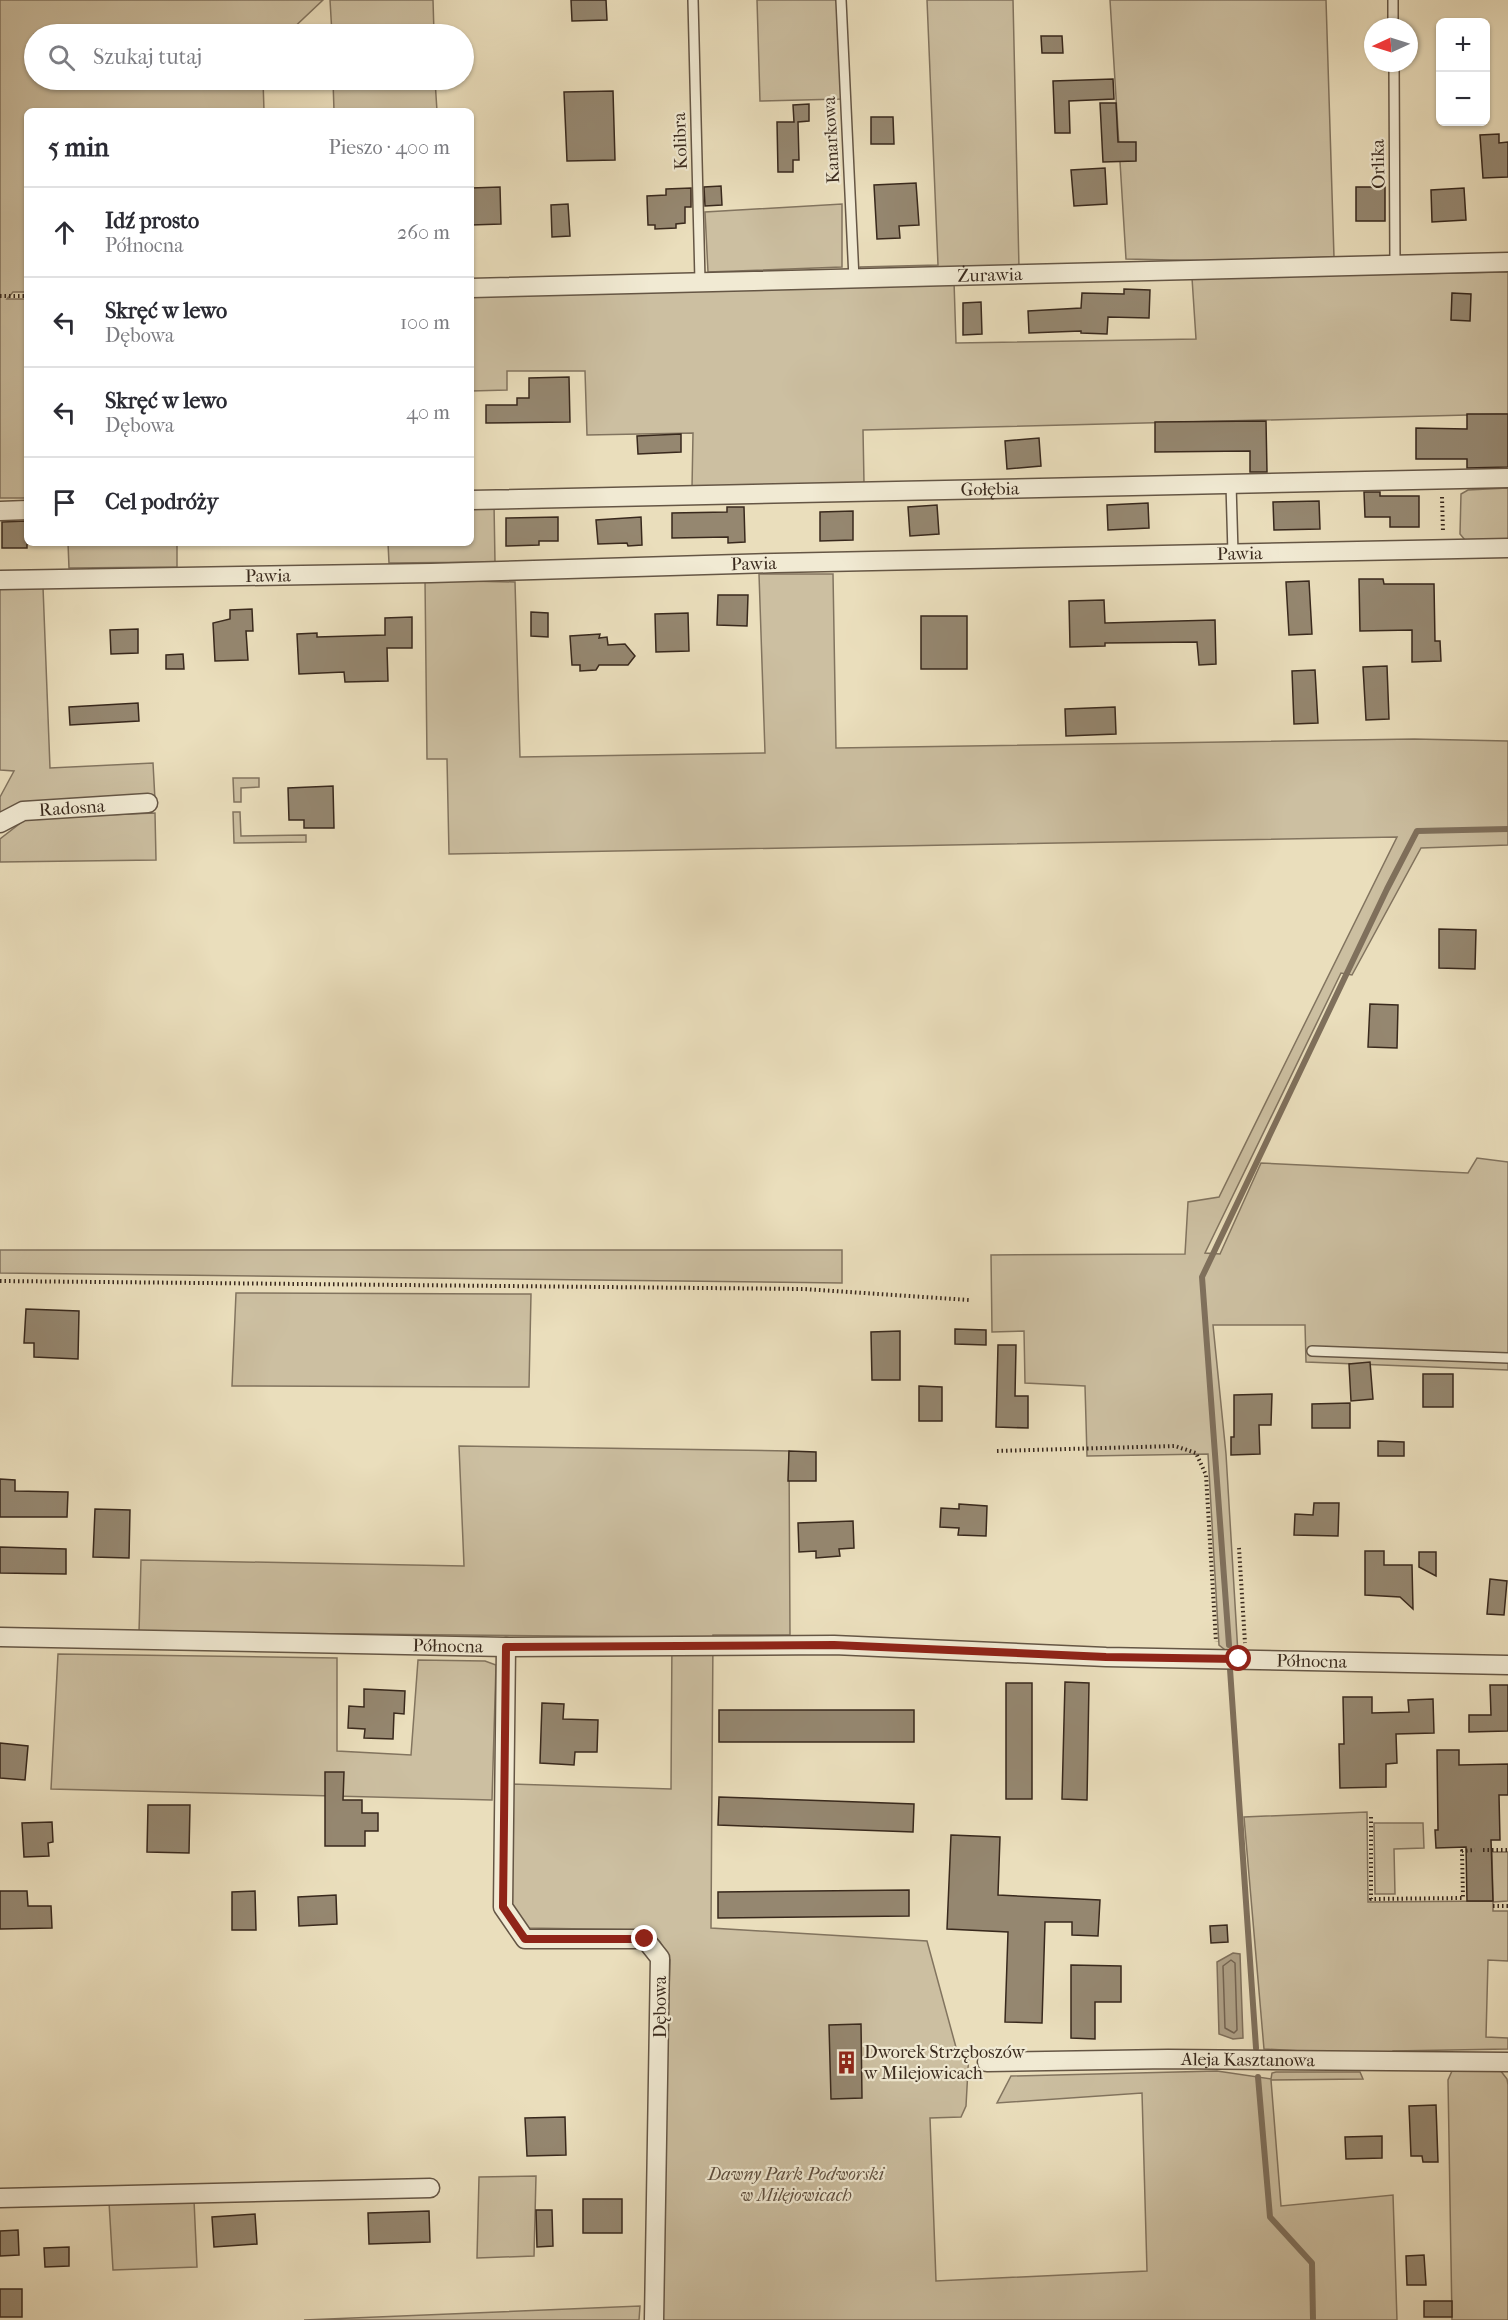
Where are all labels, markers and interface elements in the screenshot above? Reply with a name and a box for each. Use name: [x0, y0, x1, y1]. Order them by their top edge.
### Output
north arrow: [1364, 18, 1418, 72]
map controls: [1436, 18, 1490, 126]
button: +: [1436, 18, 1490, 72]
search box: [24, 24, 474, 90]
icon: search: [45, 41, 78, 74]
text: Szukaj tutaj: [93, 44, 202, 70]
button: −: [1436, 72, 1490, 126]
street label: Kanarkowa: [819, 95, 844, 184]
street label: Kolibra: [669, 111, 692, 170]
text: 5 min: [48, 132, 109, 163]
text: Pieszo · 400 m: [328, 136, 450, 159]
street label: Orlika: [1368, 138, 1389, 189]
text: Idź prosto: [105, 208, 199, 234]
icon: ahead: [48, 216, 81, 249]
text: 260 m: [397, 221, 450, 244]
text: Północna: [105, 234, 183, 257]
street label: Żurawia: [957, 264, 1023, 287]
text: Skręć w lewo: [105, 298, 227, 324]
icon: left: [48, 306, 81, 339]
text: 100 m: [400, 311, 450, 334]
text: Dębowa: [105, 324, 174, 347]
text: Skręć w lewo: [105, 388, 227, 414]
icon: left: [48, 396, 81, 429]
text: 40 m: [406, 401, 450, 424]
text: Dębowa: [105, 414, 174, 437]
street label: Gołębia: [960, 478, 1020, 501]
icon: arrive: [48, 486, 81, 519]
text: Cel podróży: [105, 489, 218, 515]
street label: Pawia: [1217, 543, 1263, 565]
street label: Pawia: [731, 553, 778, 575]
street label: Pawia: [245, 565, 292, 587]
street label: Radosna: [38, 796, 106, 821]
street label: Północna: [412, 1635, 484, 1658]
route start: [1225, 1645, 1251, 1671]
street label: Północna: [1276, 1650, 1348, 1673]
route end: [631, 1925, 657, 1951]
street label: Dębowa: [650, 1975, 671, 2038]
place label: Dworek Strzęboszów w Milejowicach: [863, 2042, 1025, 2084]
building icon: Dworek Strzęboszów w Milejowicach: [833, 2049, 859, 2075]
street label: Aleja Kasztanowa: [1180, 2049, 1316, 2071]
park label: Dawny Park Podworski w Milejowicach: [707, 2164, 886, 2206]

